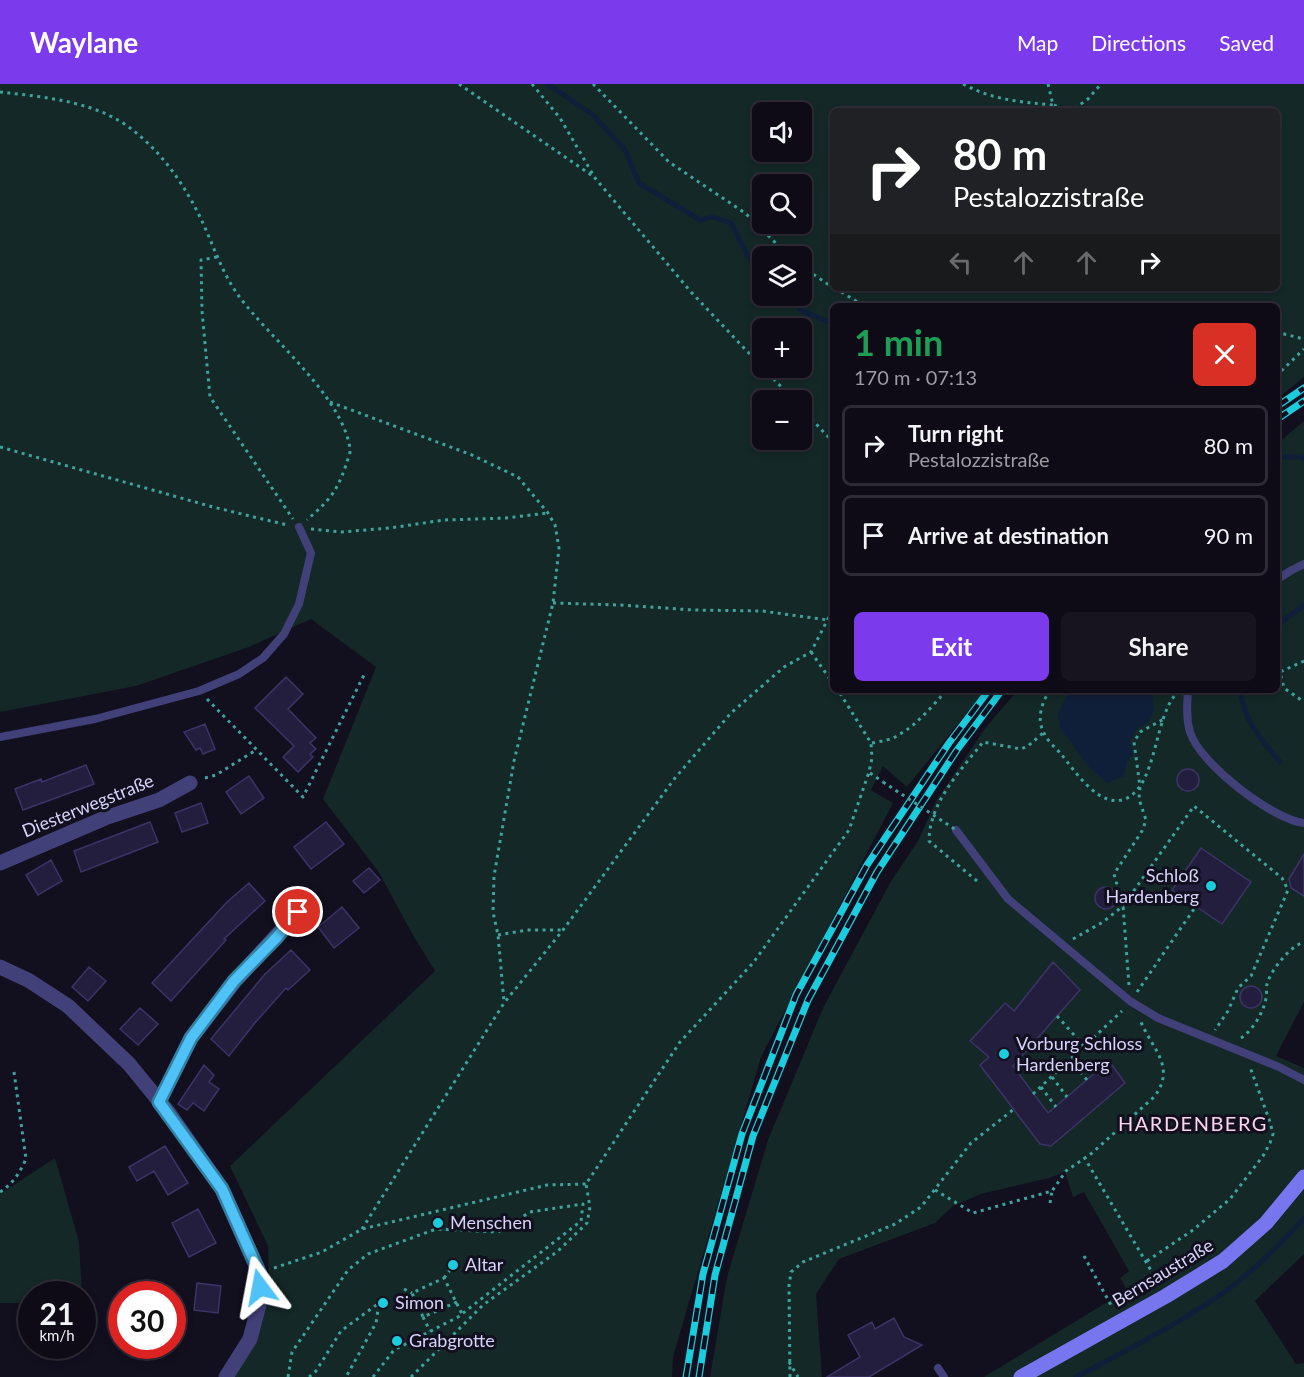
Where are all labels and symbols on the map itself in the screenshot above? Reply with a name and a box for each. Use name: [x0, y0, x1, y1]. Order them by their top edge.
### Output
street label: Diesterwegstraße: [19, 769, 157, 841]
place label: Schloß Hardenberg: [1105, 864, 1199, 907]
marker: Schloß Hardenberg: [1204, 879, 1218, 893]
pin: [272, 886, 323, 937]
place label: Vorburg Schloss Hardenberg: [1016, 1032, 1143, 1075]
marker: Vorburg Schloss Hardenberg: [997, 1047, 1011, 1061]
district label: HARDENBERG: [1118, 1111, 1268, 1135]
place label: Menschen: [450, 1211, 532, 1233]
marker: Menschen: [431, 1216, 445, 1230]
street label: Bernsaustraße: [1108, 1233, 1217, 1311]
place label: Altar: [465, 1253, 504, 1275]
position arrow: [228, 1255, 292, 1319]
marker: Altar: [446, 1258, 460, 1272]
speed limit sign: 30: [108, 1281, 186, 1359]
place label: Simon: [395, 1291, 444, 1313]
marker: Simon: [376, 1296, 390, 1310]
place label: Grabgrotte: [409, 1329, 495, 1351]
marker: Grabgrotte: [390, 1334, 404, 1348]

